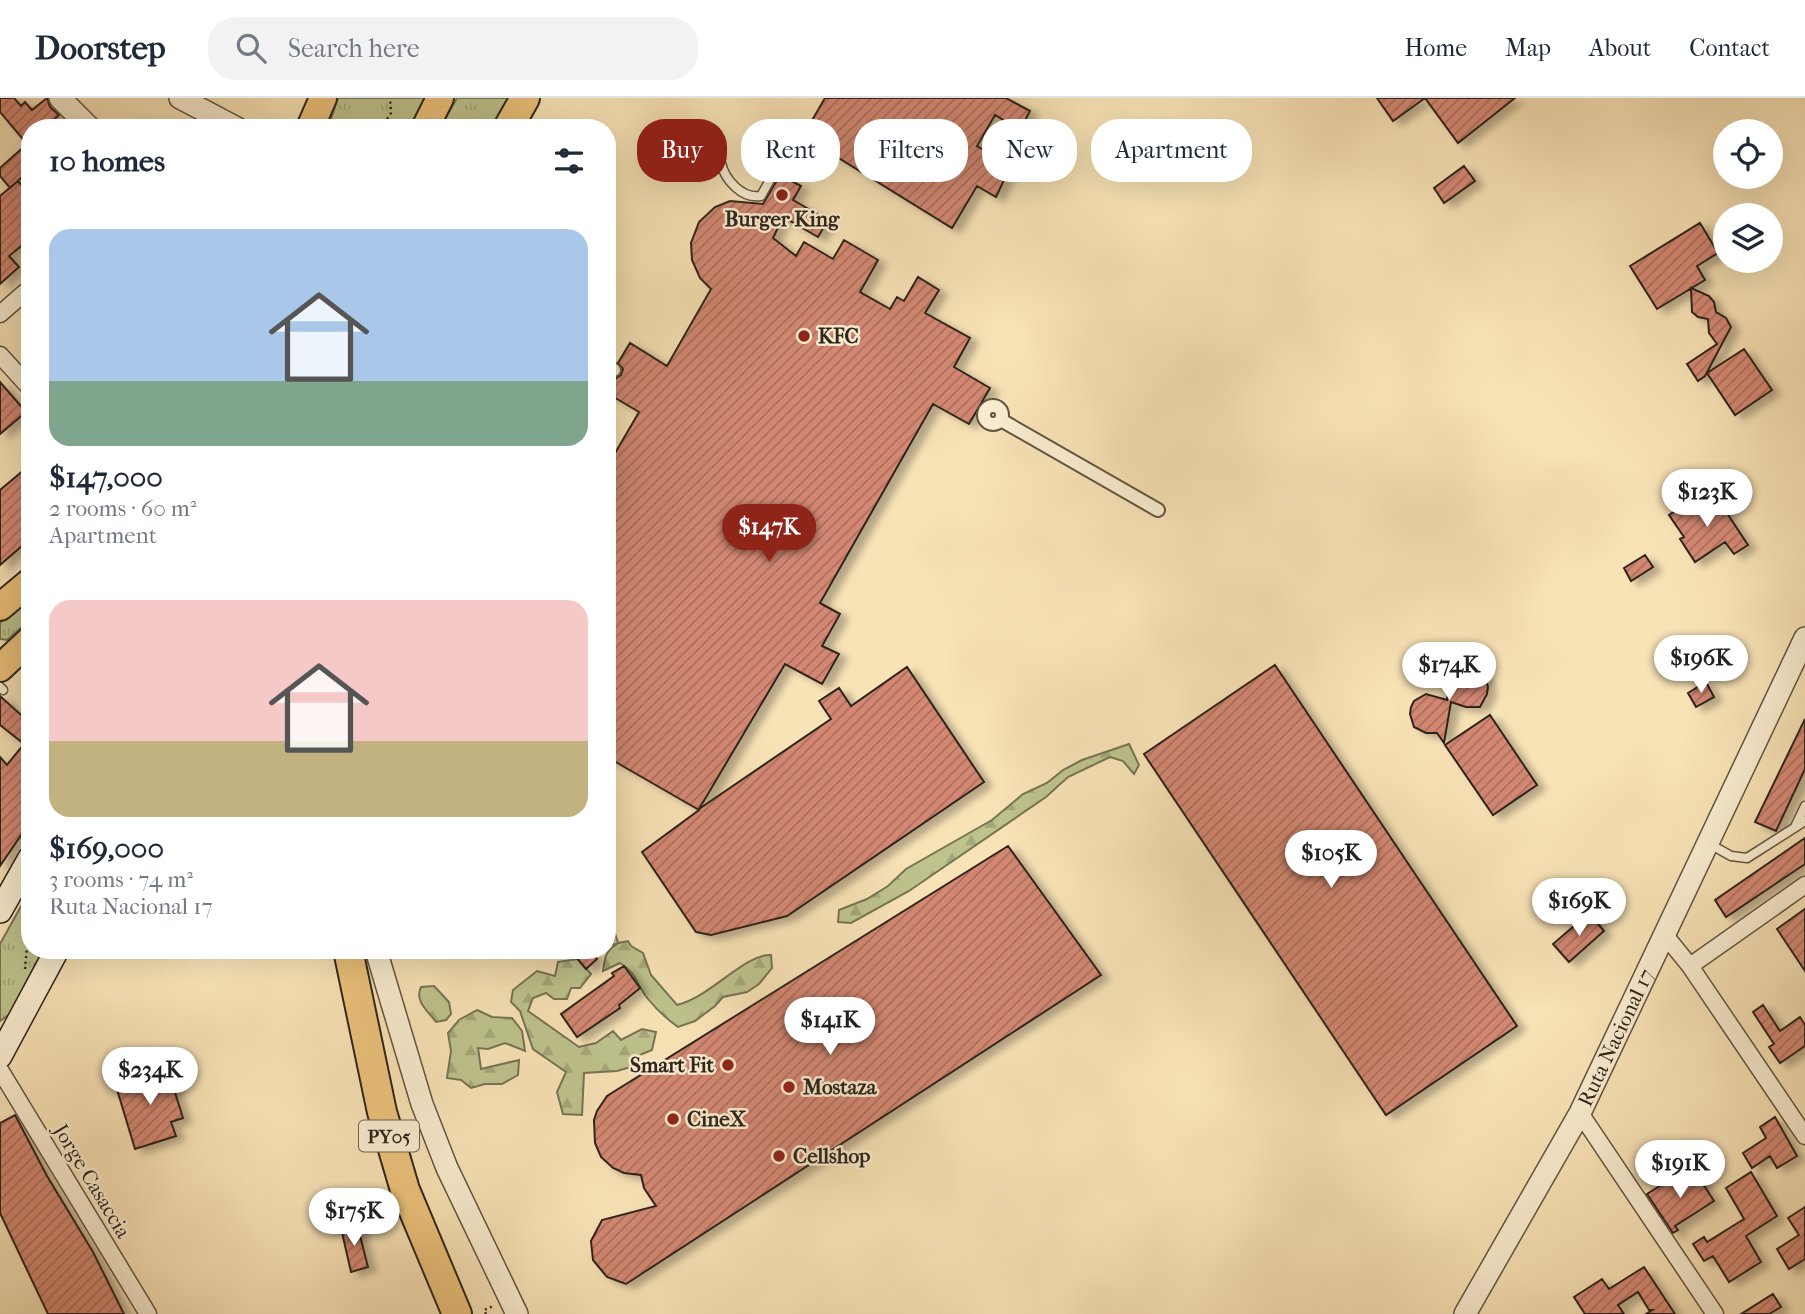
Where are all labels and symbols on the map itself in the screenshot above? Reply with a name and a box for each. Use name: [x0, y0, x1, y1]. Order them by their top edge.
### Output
marker: Burger King: [774, 187, 790, 203]
place label: Burger King: [725, 207, 840, 231]
place label: KFC: [818, 324, 859, 348]
marker: KFC: [796, 328, 812, 344]
pin: $123K: [1658, 470, 1756, 529]
pin: $147K: [720, 504, 818, 564]
pin: $196K: [1652, 636, 1750, 695]
pin: $174K: [1400, 642, 1498, 702]
pin: $105K: [1282, 830, 1380, 890]
pin: $169K: [1530, 878, 1628, 938]
street label: Ruta Nacional 17: [1573, 965, 1659, 1110]
pin: $141K: [781, 998, 879, 1057]
pin: $234K: [101, 1048, 199, 1107]
place label: Smart Fit: [630, 1053, 715, 1077]
marker: Smart Fit: [720, 1057, 736, 1073]
place label: Mostaza: [802, 1075, 878, 1099]
marker: Mostaza: [781, 1079, 797, 1095]
place label: CineX: [687, 1107, 746, 1131]
marker: CineX: [665, 1111, 681, 1127]
street label: Jorge Casaccia: [48, 1118, 136, 1243]
road number: PY05: [359, 1120, 419, 1152]
pin: $191K: [1631, 1140, 1729, 1200]
place label: Cellshop: [793, 1144, 871, 1168]
marker: Cellshop: [771, 1148, 787, 1164]
pin: $175K: [305, 1188, 403, 1248]

